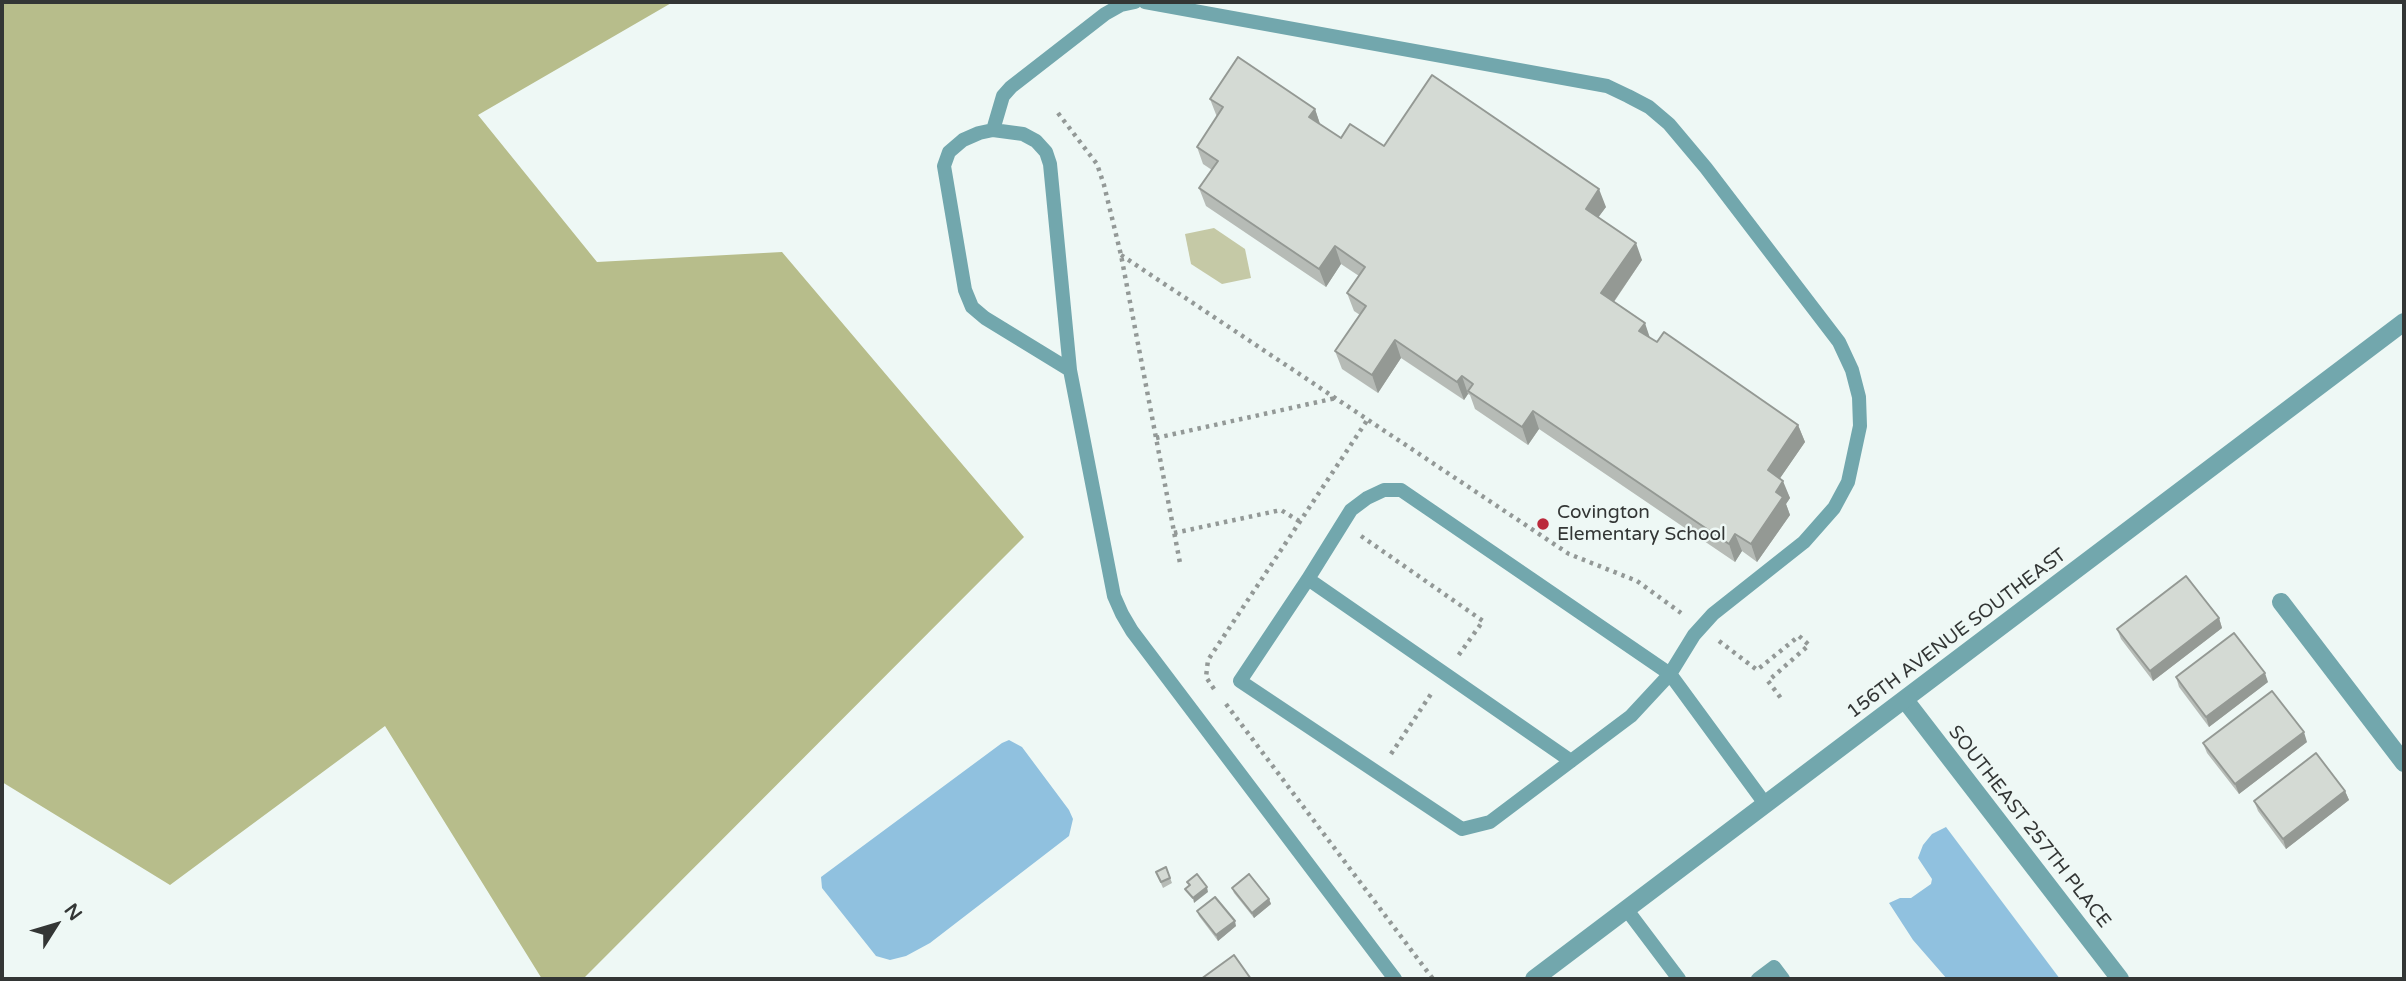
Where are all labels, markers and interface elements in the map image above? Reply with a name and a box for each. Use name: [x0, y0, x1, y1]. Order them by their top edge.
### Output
place label: Covington Elementary School: [1557, 502, 1726, 546]
marker: Covington Elementary School: [1535, 516, 1551, 532]
street label: 156TH AVENUE SOUTHEAST: [1843, 544, 2071, 724]
street label: SOUTHEAST 257TH PLACE: [1943, 721, 2115, 933]
north arrow: [21, 890, 91, 960]
text: N: [59, 900, 86, 925]

